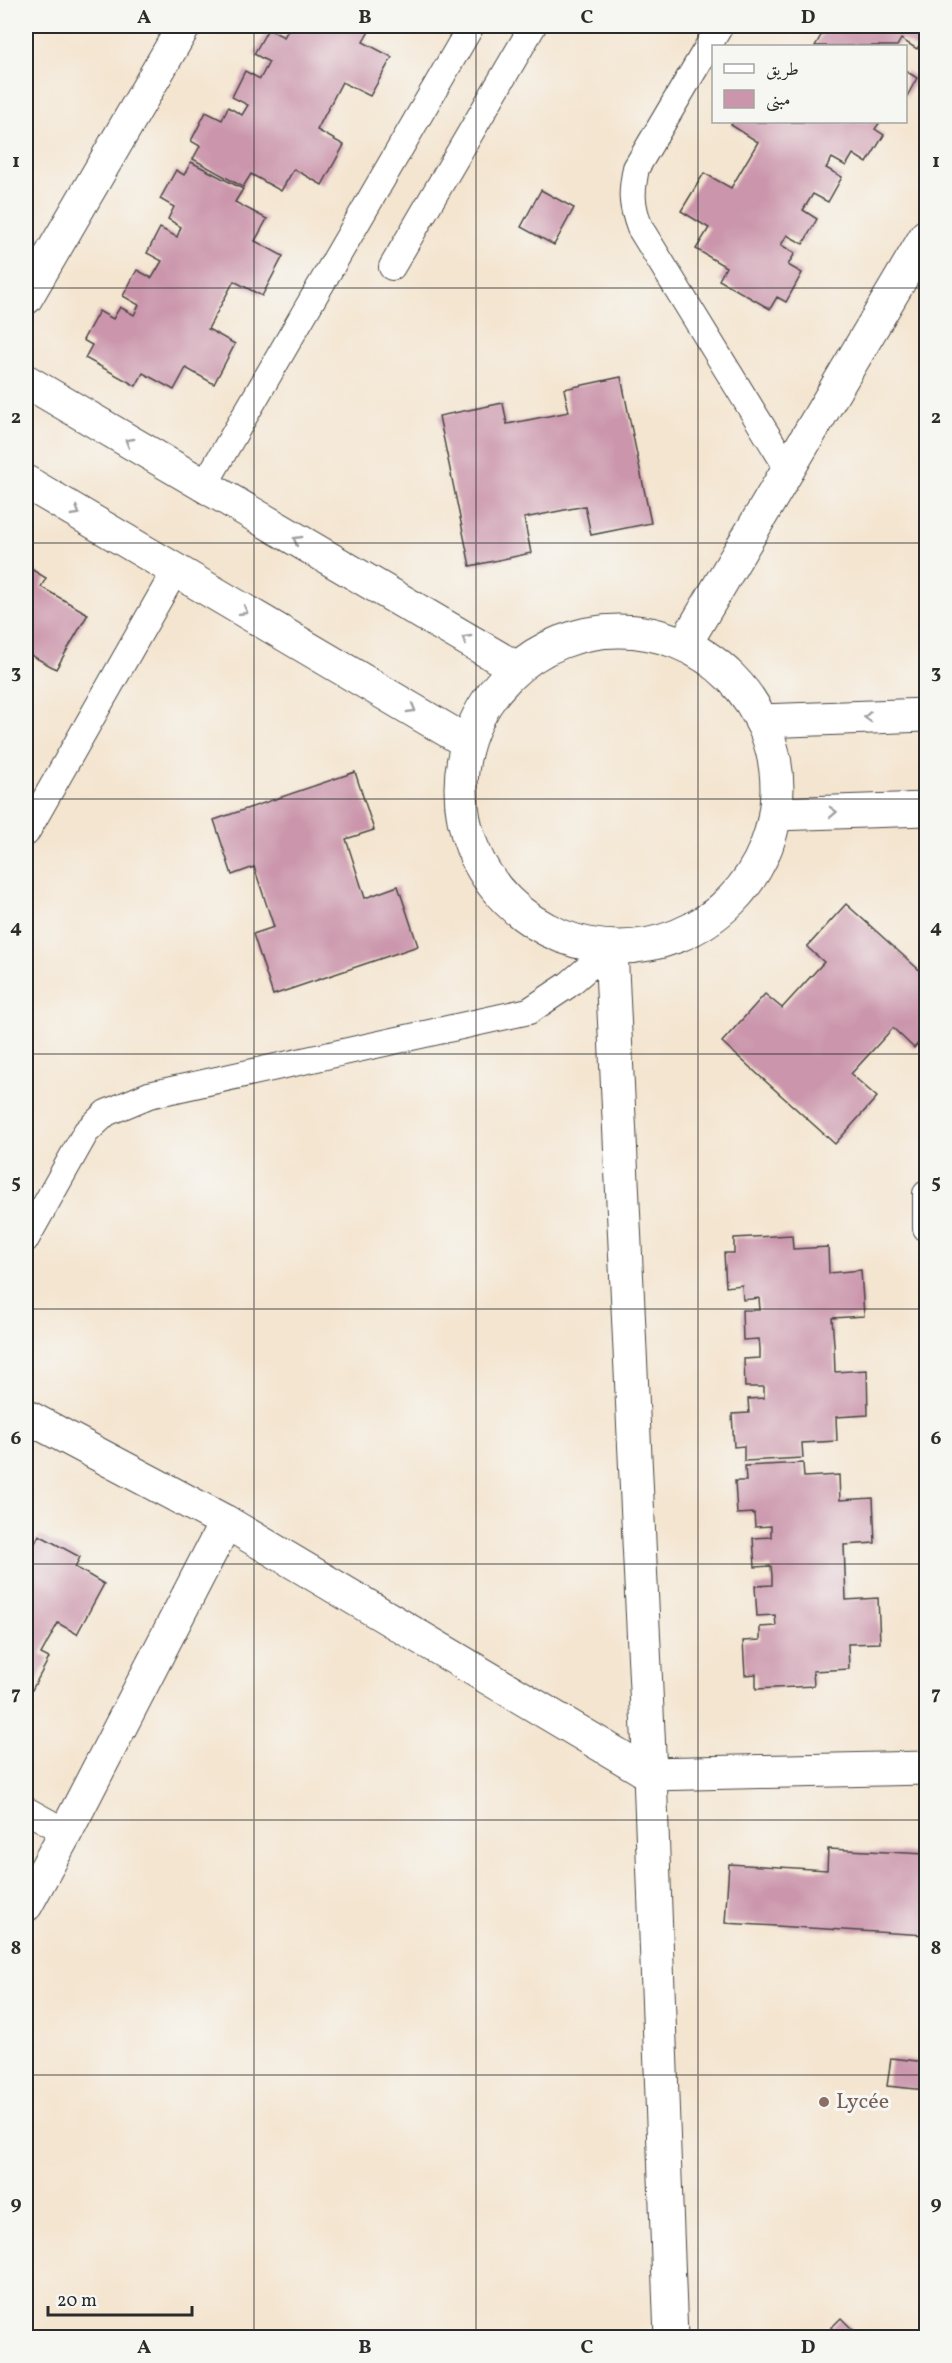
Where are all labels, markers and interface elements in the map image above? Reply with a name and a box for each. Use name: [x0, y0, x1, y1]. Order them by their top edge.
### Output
text: A: [137, 4, 151, 32]
text: B: [358, 4, 372, 32]
text: C: [581, 4, 594, 32]
text: D: [801, 4, 815, 32]
legend: [712, 45, 907, 123]
text: طريق: [766, 58, 799, 83]
text: مبنى: [766, 88, 791, 113]
text: 1: [12, 148, 20, 176]
text: 1: [932, 148, 940, 176]
text: 2: [11, 404, 21, 432]
text: 2: [931, 404, 941, 432]
one-way arrow: [125, 437, 135, 449]
one-way arrow: [70, 505, 80, 517]
one-way arrow: [293, 536, 304, 547]
one-way arrow: [238, 604, 248, 616]
one-way arrow: [462, 634, 472, 646]
text: 3: [11, 659, 21, 687]
text: 3: [931, 659, 941, 687]
one-way arrow: [406, 702, 416, 714]
one-way arrow: [864, 711, 873, 723]
one-way arrow: [829, 806, 838, 819]
text: 4: [10, 914, 22, 942]
text: 4: [930, 914, 942, 942]
text: 5: [11, 1169, 21, 1197]
text: 5: [931, 1169, 941, 1197]
text: 6: [11, 1425, 22, 1453]
text: 6: [931, 1425, 942, 1453]
text: 7: [11, 1680, 21, 1708]
text: 7: [931, 1680, 941, 1708]
text: 8: [11, 1935, 21, 1963]
text: 8: [931, 1935, 941, 1963]
place label: Lycée: [836, 2087, 889, 2118]
marker: Lycée: [817, 2095, 831, 2109]
text: 9: [10, 2190, 22, 2218]
text: 9: [930, 2190, 942, 2218]
scale bar: [48, 2279, 192, 2317]
text: 20 m: [57, 2289, 97, 2314]
text: A: [137, 2334, 151, 2362]
text: B: [358, 2334, 372, 2362]
text: C: [581, 2334, 594, 2362]
text: D: [801, 2334, 815, 2362]

